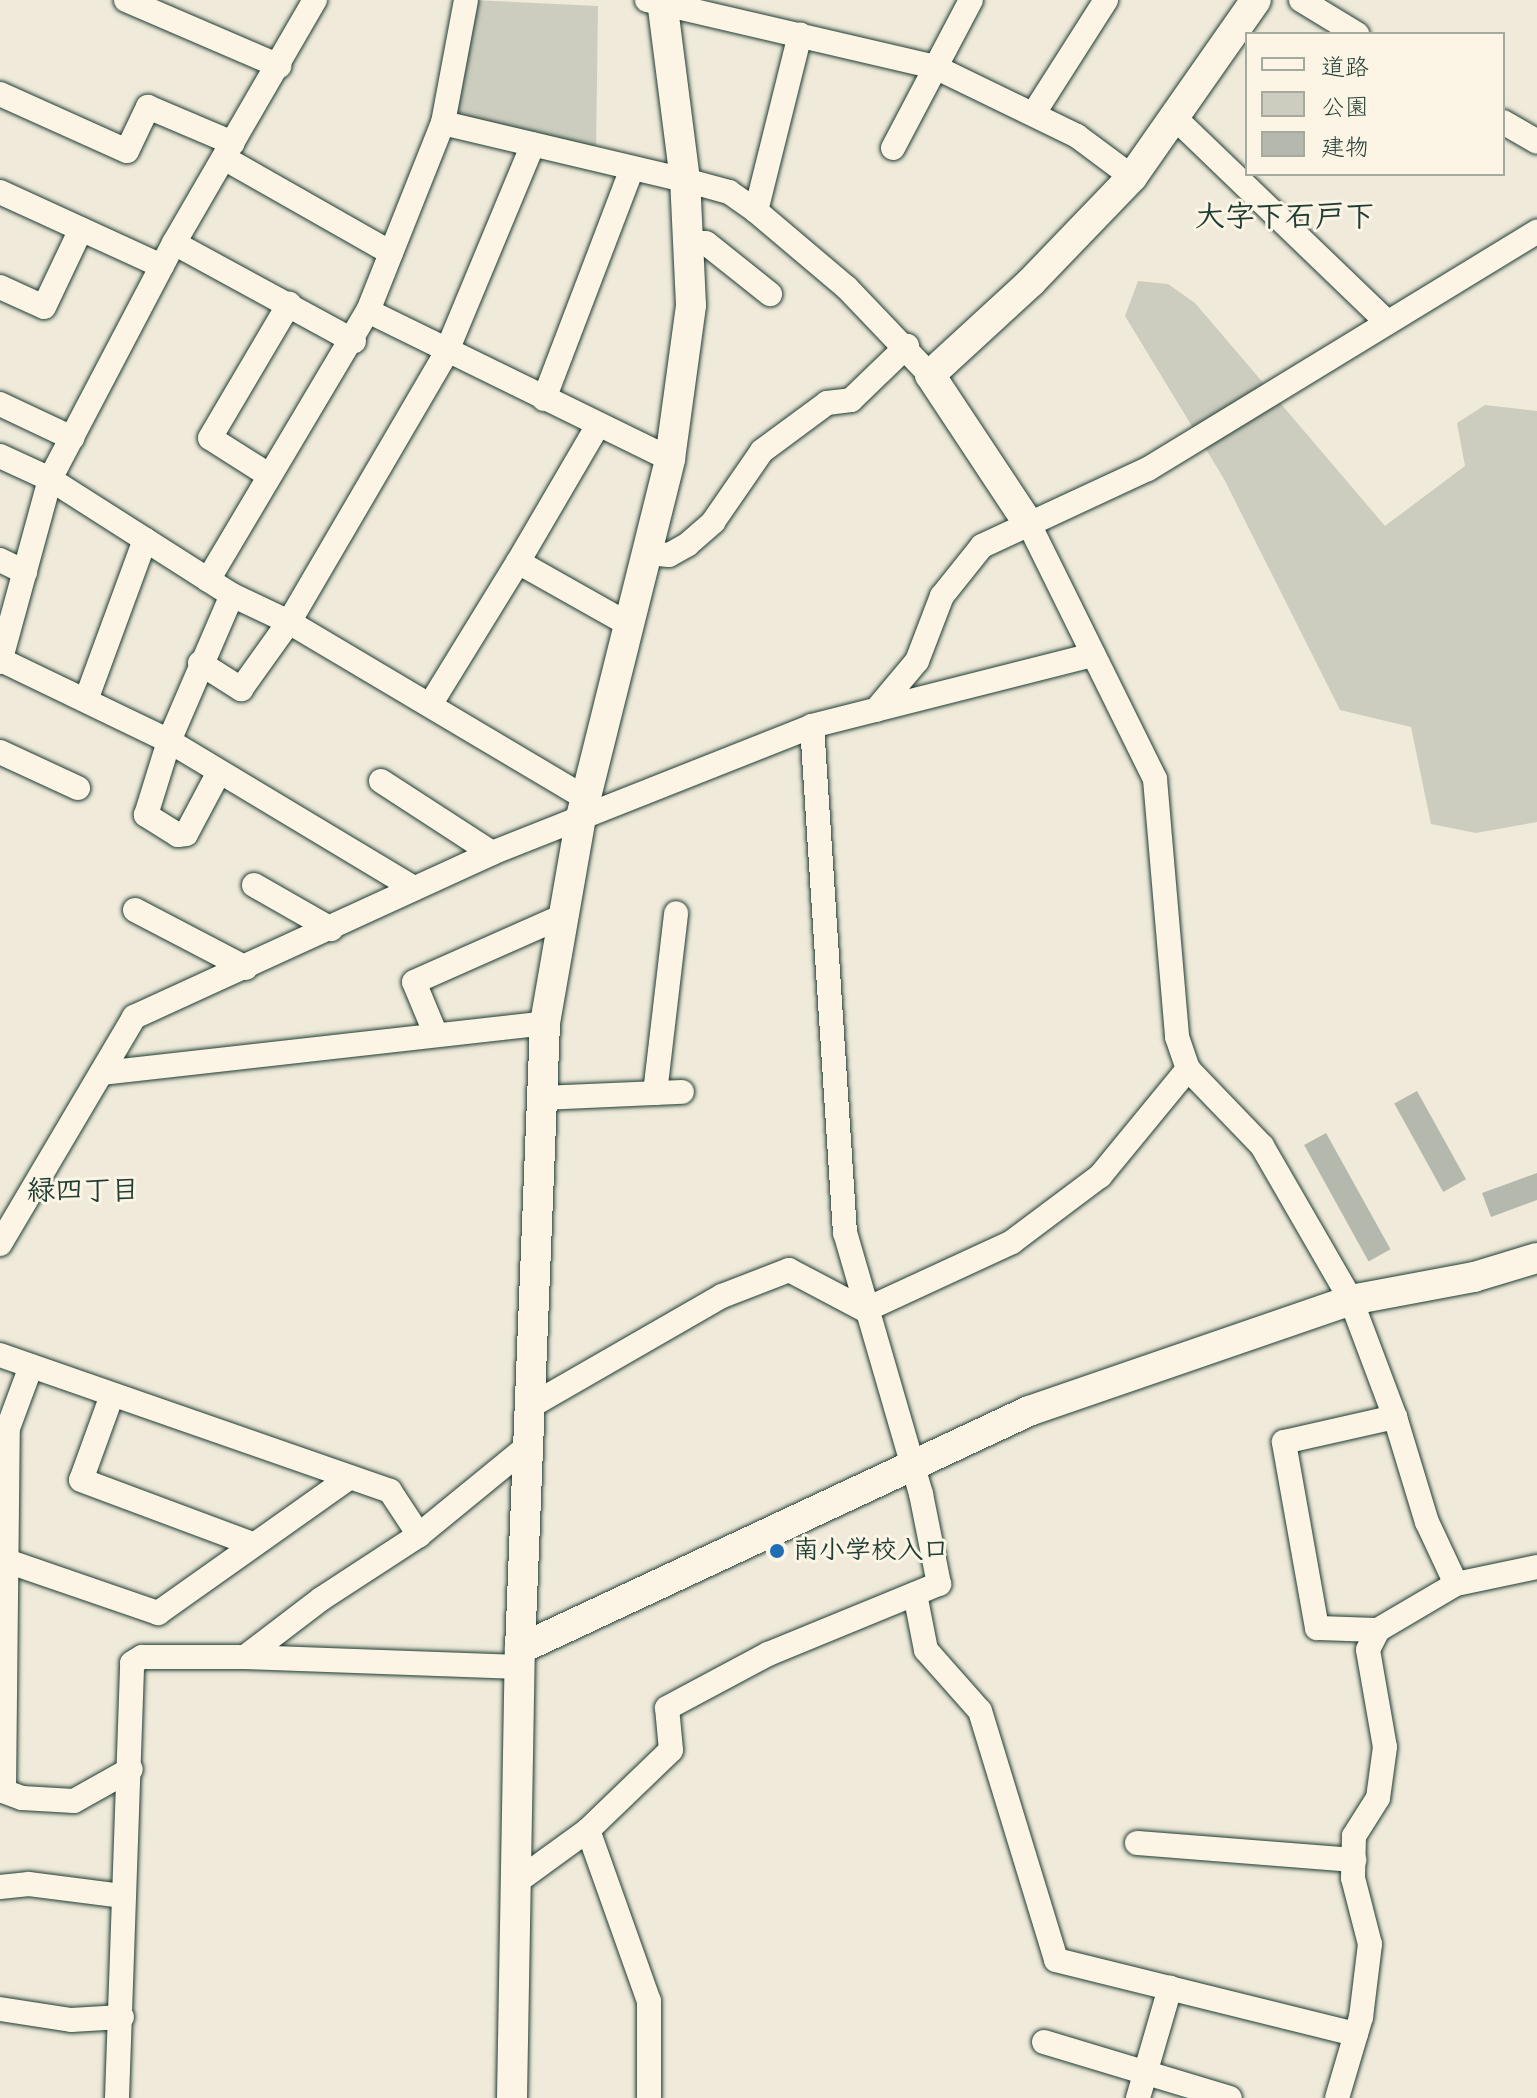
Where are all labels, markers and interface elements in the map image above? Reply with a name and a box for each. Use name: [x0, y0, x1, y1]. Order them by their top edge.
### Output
legend: [1245, 32, 1505, 176]
text: 道路: [1321, 53, 1369, 82]
text: 公園: [1321, 93, 1369, 122]
text: 建物: [1321, 133, 1369, 162]
district label: 大字下石戸下: [1195, 199, 1375, 235]
district label: 緑四丁目: [27, 1174, 139, 1208]
place label: 南小学校入口: [793, 1535, 949, 1567]
marker: 南小学校入口: [768, 1542, 786, 1560]

